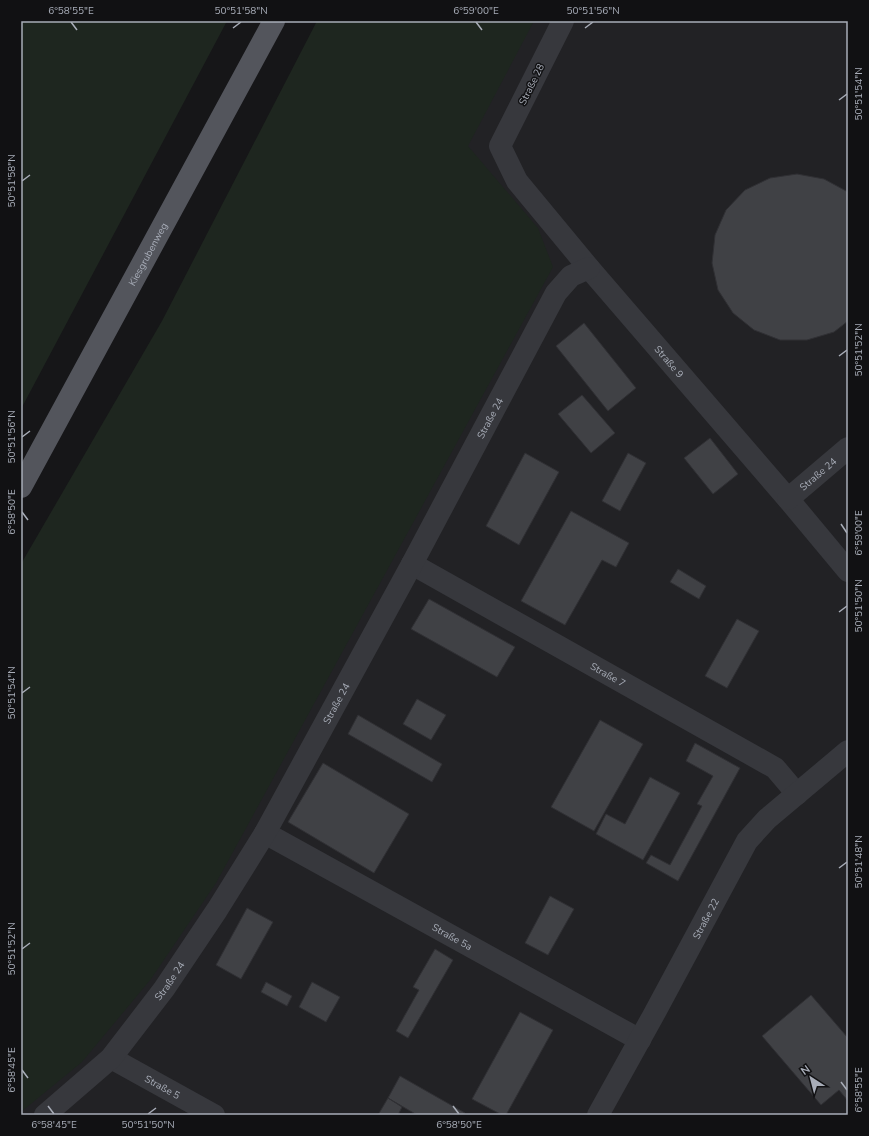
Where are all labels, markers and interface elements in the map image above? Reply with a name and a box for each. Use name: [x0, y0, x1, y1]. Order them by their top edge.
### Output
text: 6°58'55"E: [48, 4, 94, 18]
text: 50°51'58"N: [214, 4, 268, 18]
text: 6°59'00"E: [453, 4, 499, 18]
text: 50°51'56"N: [566, 4, 620, 18]
street label: Straße 28: [516, 61, 548, 108]
text: 50°51'54"N: [852, 67, 866, 121]
text: 50°51'58"N: [5, 154, 19, 208]
street label: Kiesgrubenweg: [125, 220, 171, 289]
text: 50°51'52"N: [852, 323, 866, 377]
street label: Straße 9: [651, 343, 687, 381]
street label: Straße 24: [474, 395, 507, 441]
text: 50°51'56"N: [5, 410, 19, 464]
street label: Straße 24: [797, 455, 840, 494]
text: 6°58'50"E: [5, 489, 19, 535]
text: 6°59'00"E: [852, 510, 866, 556]
text: 50°51'50"N: [852, 579, 866, 633]
street label: Straße 7: [587, 660, 628, 691]
text: 50°51'54"N: [5, 666, 19, 720]
street label: Straße 24: [320, 681, 354, 727]
text: 50°51'48"N: [852, 835, 866, 889]
street label: Straße 22: [690, 896, 723, 942]
street label: Straße 5a: [429, 921, 474, 954]
text: 50°51'52"N: [5, 922, 19, 976]
street label: Straße 24: [152, 959, 189, 1004]
text: 6°58'45"E: [5, 1047, 19, 1093]
north arrow: [791, 1058, 831, 1098]
text: N: [798, 1062, 813, 1079]
text: 6°58'55"E: [852, 1067, 866, 1113]
street label: Straße 5: [142, 1072, 182, 1103]
text: 6°58'45"E: [31, 1118, 77, 1132]
text: 50°51'50"N: [121, 1118, 175, 1132]
text: 6°58'50"E: [436, 1118, 482, 1132]

